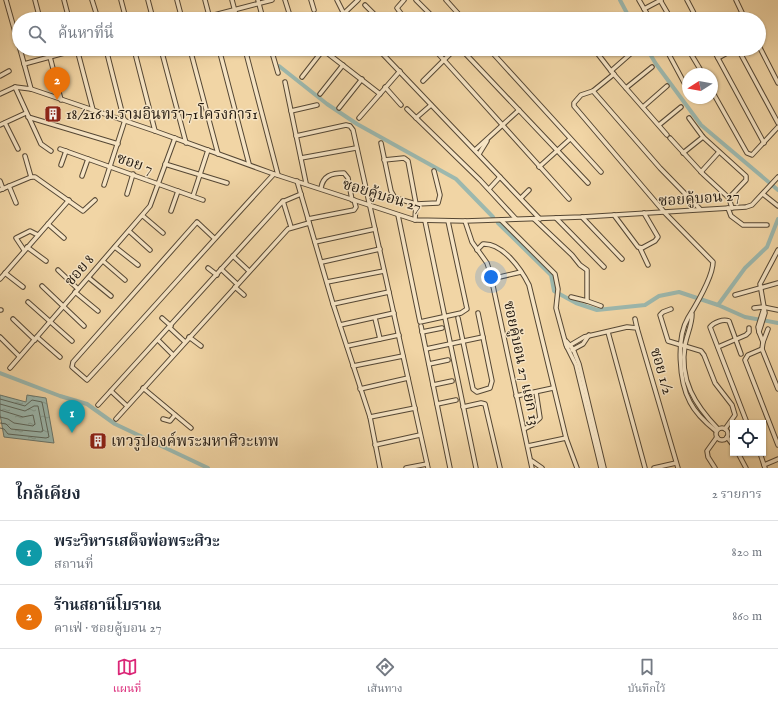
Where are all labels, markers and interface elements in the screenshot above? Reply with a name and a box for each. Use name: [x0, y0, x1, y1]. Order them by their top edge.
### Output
search box: [12, 12, 766, 56]
icon: search: [26, 23, 48, 45]
text: ค้นหาที่นี่: [58, 24, 114, 43]
pin: 2: [44, 67, 70, 100]
north arrow: [682, 68, 718, 104]
place label: 18/216 ม.รามอินทรา71โครงการ1: [66, 103, 258, 124]
building icon: 18/216 ม.รามอินทรา71โครงการ1: [43, 104, 63, 124]
street label: ซอย 7: [114, 148, 155, 178]
street label: ซอยคู้บอน 27: [340, 174, 424, 216]
street label: ซอยคู้บอน 27: [658, 186, 740, 211]
street label: ซอย 8: [60, 250, 98, 290]
your location: [481, 267, 501, 287]
street label: ซอยคู้บอน 27 แยก 13: [499, 299, 544, 427]
street label: ซอย 1/2: [646, 346, 677, 397]
pin: 1: [59, 400, 85, 433]
map controls: [730, 420, 766, 456]
button: locate: [730, 420, 766, 456]
building icon: เทวรูปองค์พระมหาศิวะเทพ: [88, 431, 108, 451]
place label: เทวรูปองค์พระมหาศิวะเทพ: [111, 431, 279, 451]
text: ใกล้เคียง: [16, 484, 81, 505]
text: 2 รายการ: [712, 486, 762, 503]
text: พระวิหารเสด็จพ่อพระศิวะ: [54, 532, 220, 551]
text: 1: [27, 544, 31, 561]
text: 820 m: [732, 544, 762, 561]
text: สถานที่: [54, 556, 93, 573]
text: ร้านสถานีโบราณ: [54, 596, 161, 615]
text: 2: [26, 608, 32, 625]
text: 860 m: [732, 608, 762, 625]
text: คาเฟ่ · ซอยคู้บอน 27: [54, 620, 162, 637]
tab: แผนที่: [113, 656, 141, 698]
tab: เส้นทาง: [367, 656, 403, 698]
tab: บันทึกไว้: [628, 656, 665, 698]

